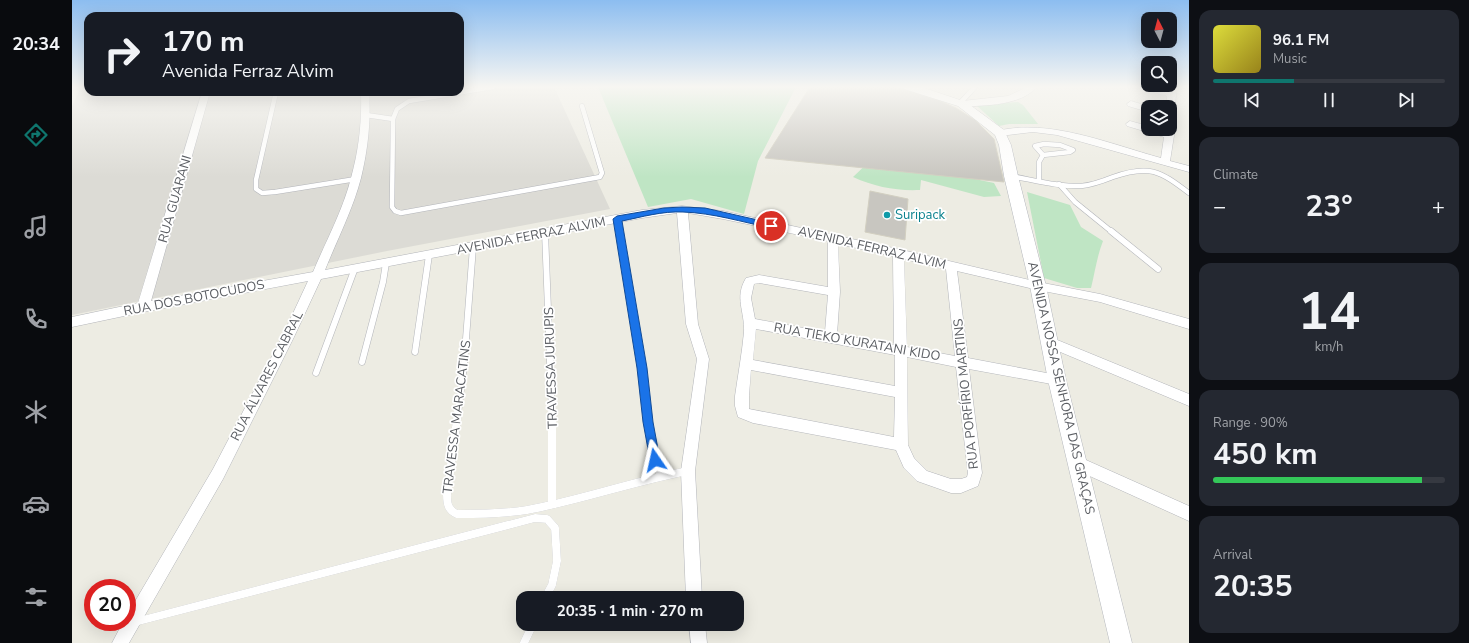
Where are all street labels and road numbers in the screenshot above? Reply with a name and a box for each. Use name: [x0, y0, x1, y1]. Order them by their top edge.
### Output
street label: RUA GUARANI: [154, 153, 196, 245]
street label: AVENIDA FERRAZ ALVIM: [455, 213, 607, 259]
street label: AVENIDA FERRAZ ALVIM: [796, 222, 948, 274]
street label: AVENIDA NOSSA SENHORA DAS GRAÇAS: [1023, 260, 1099, 516]
street label: RUA DOS BOTOCUDOS: [122, 276, 266, 320]
street label: TRAVESSA JURUPIS: [540, 307, 562, 429]
street label: RUA ÁLVARES CABRAL: [226, 308, 308, 444]
street label: RUA TIEKO KURATANI KIDO: [772, 318, 942, 366]
street label: RUA PORFÍRIO MARTINS: [948, 318, 983, 470]
street label: TRAVESSA MARACATINS: [439, 339, 475, 495]

